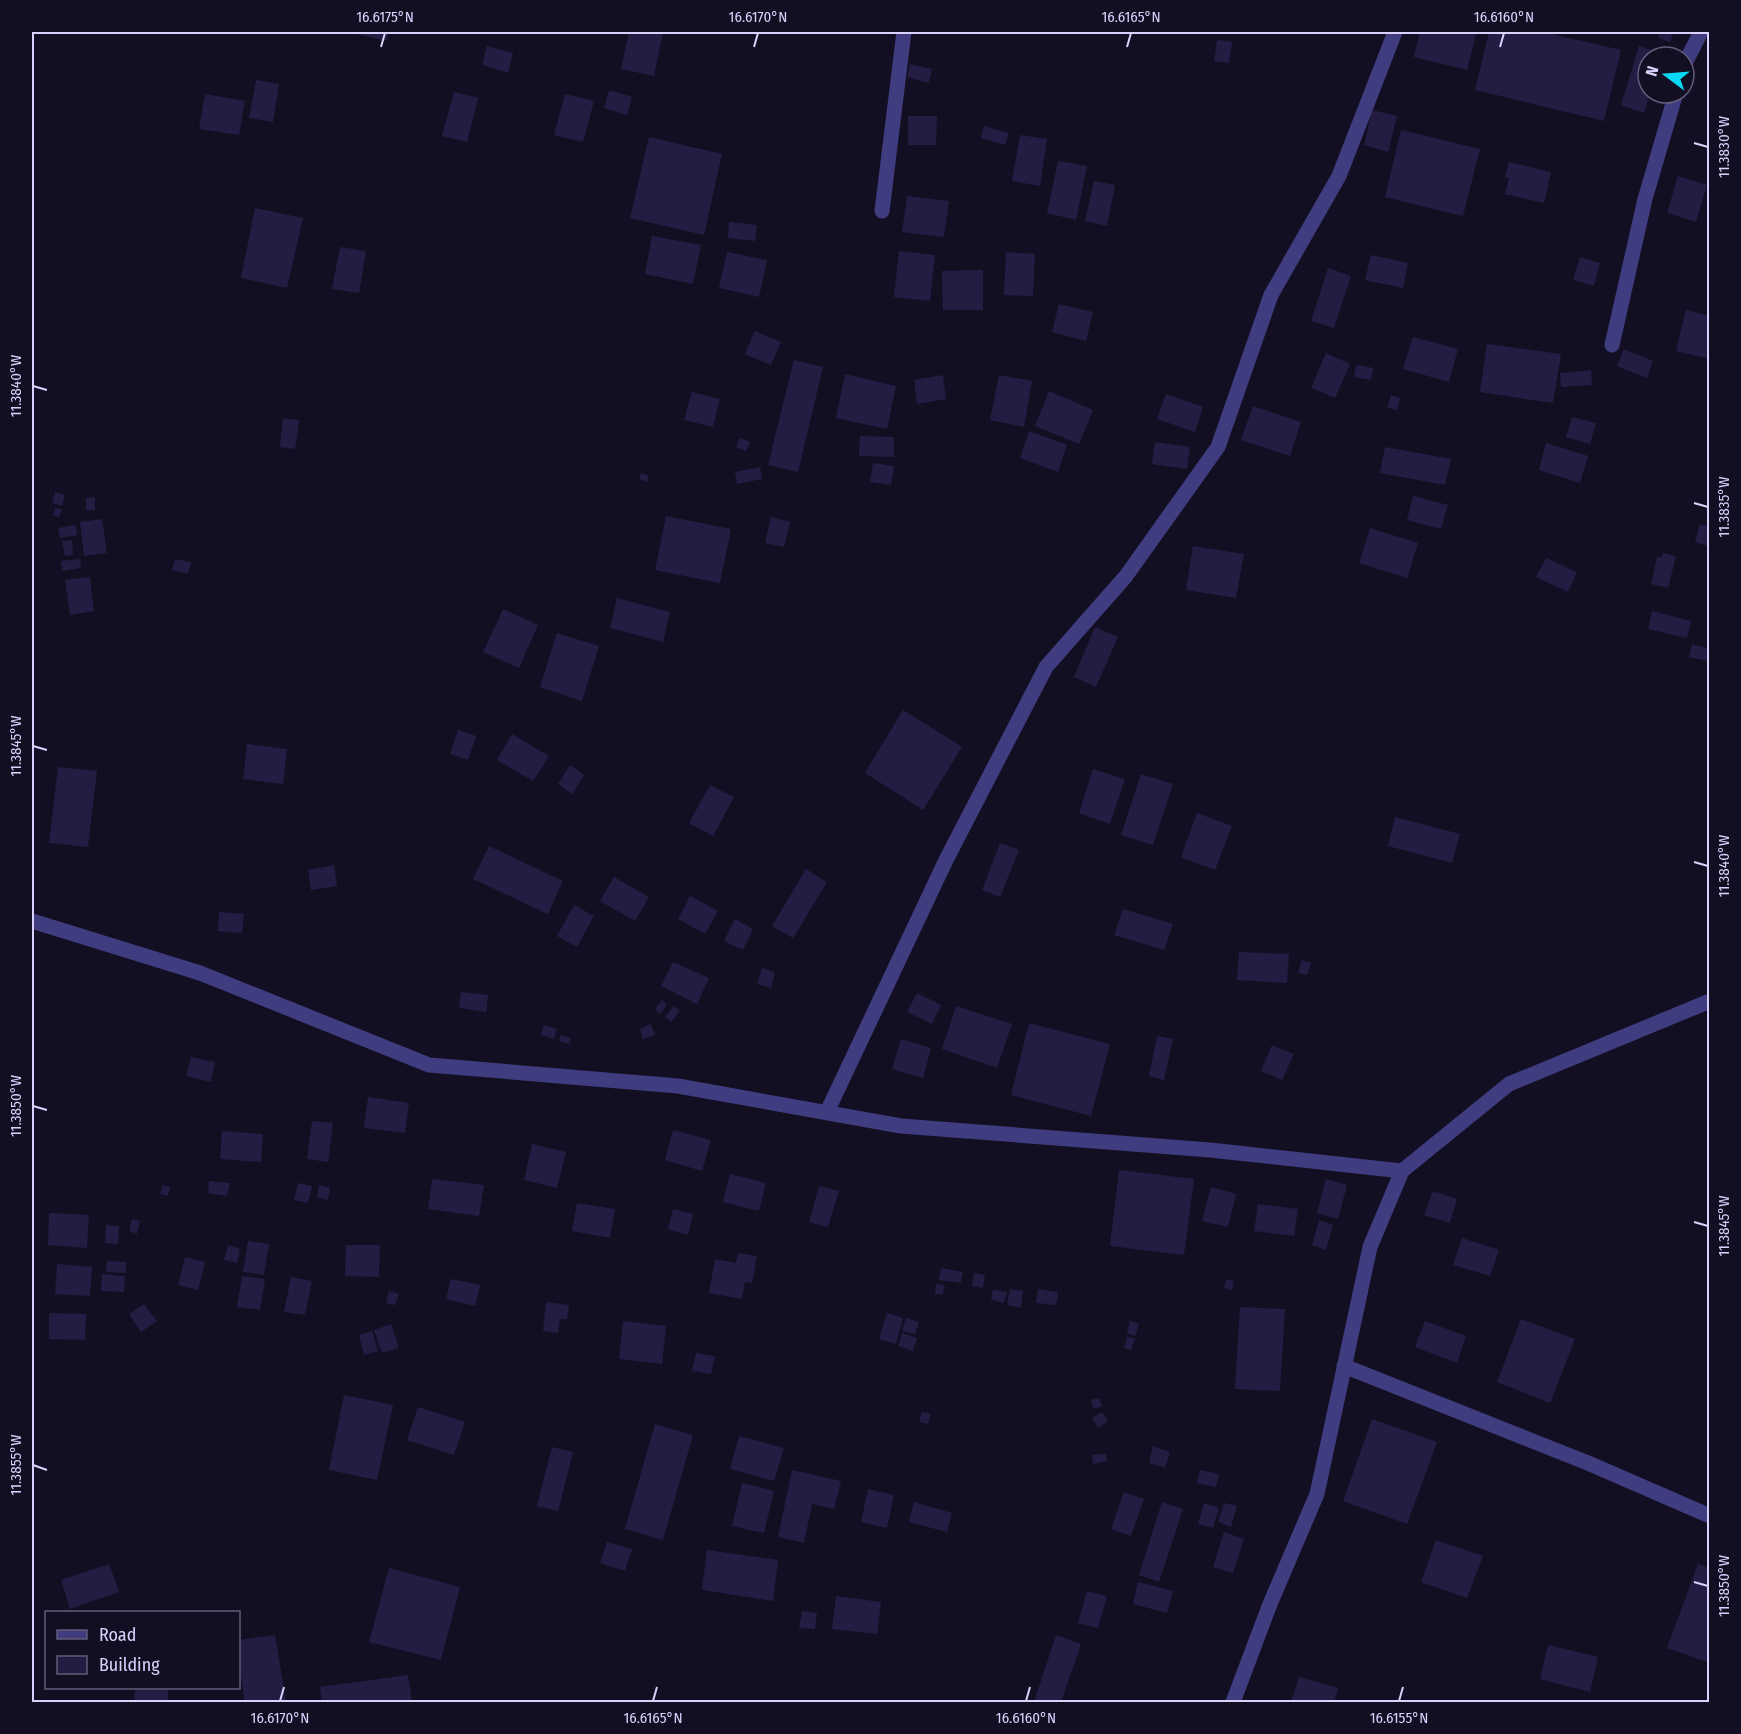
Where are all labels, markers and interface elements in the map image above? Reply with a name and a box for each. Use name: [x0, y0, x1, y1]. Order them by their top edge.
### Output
text: 16.6175°N: [356, 8, 414, 26]
text: 16.6170°N: [729, 8, 787, 26]
text: 16.6165°N: [1101, 8, 1161, 26]
text: 16.6160°N: [1474, 8, 1534, 26]
north arrow: [1636, 45, 1696, 105]
text: N: [1642, 64, 1663, 78]
text: 11.3830°W: [1715, 116, 1733, 178]
text: 11.3840°W: [7, 355, 25, 417]
text: 11.3835°W: [1715, 477, 1733, 537]
text: 11.3845°W: [7, 715, 25, 777]
text: 11.3840°W: [1715, 835, 1733, 897]
text: 11.3850°W: [7, 1075, 25, 1137]
text: 11.3845°W: [1715, 1195, 1733, 1257]
text: 11.3855°W: [7, 1435, 25, 1495]
text: 11.3850°W: [1715, 1555, 1733, 1617]
legend: [45, 1611, 240, 1689]
text: Road: [99, 1624, 136, 1646]
text: Building: [99, 1654, 160, 1676]
text: 16.6170°N: [251, 1709, 309, 1727]
text: 16.6165°N: [623, 1709, 683, 1727]
text: 16.6160°N: [996, 1709, 1056, 1727]
text: 16.6155°N: [1370, 1709, 1428, 1727]

